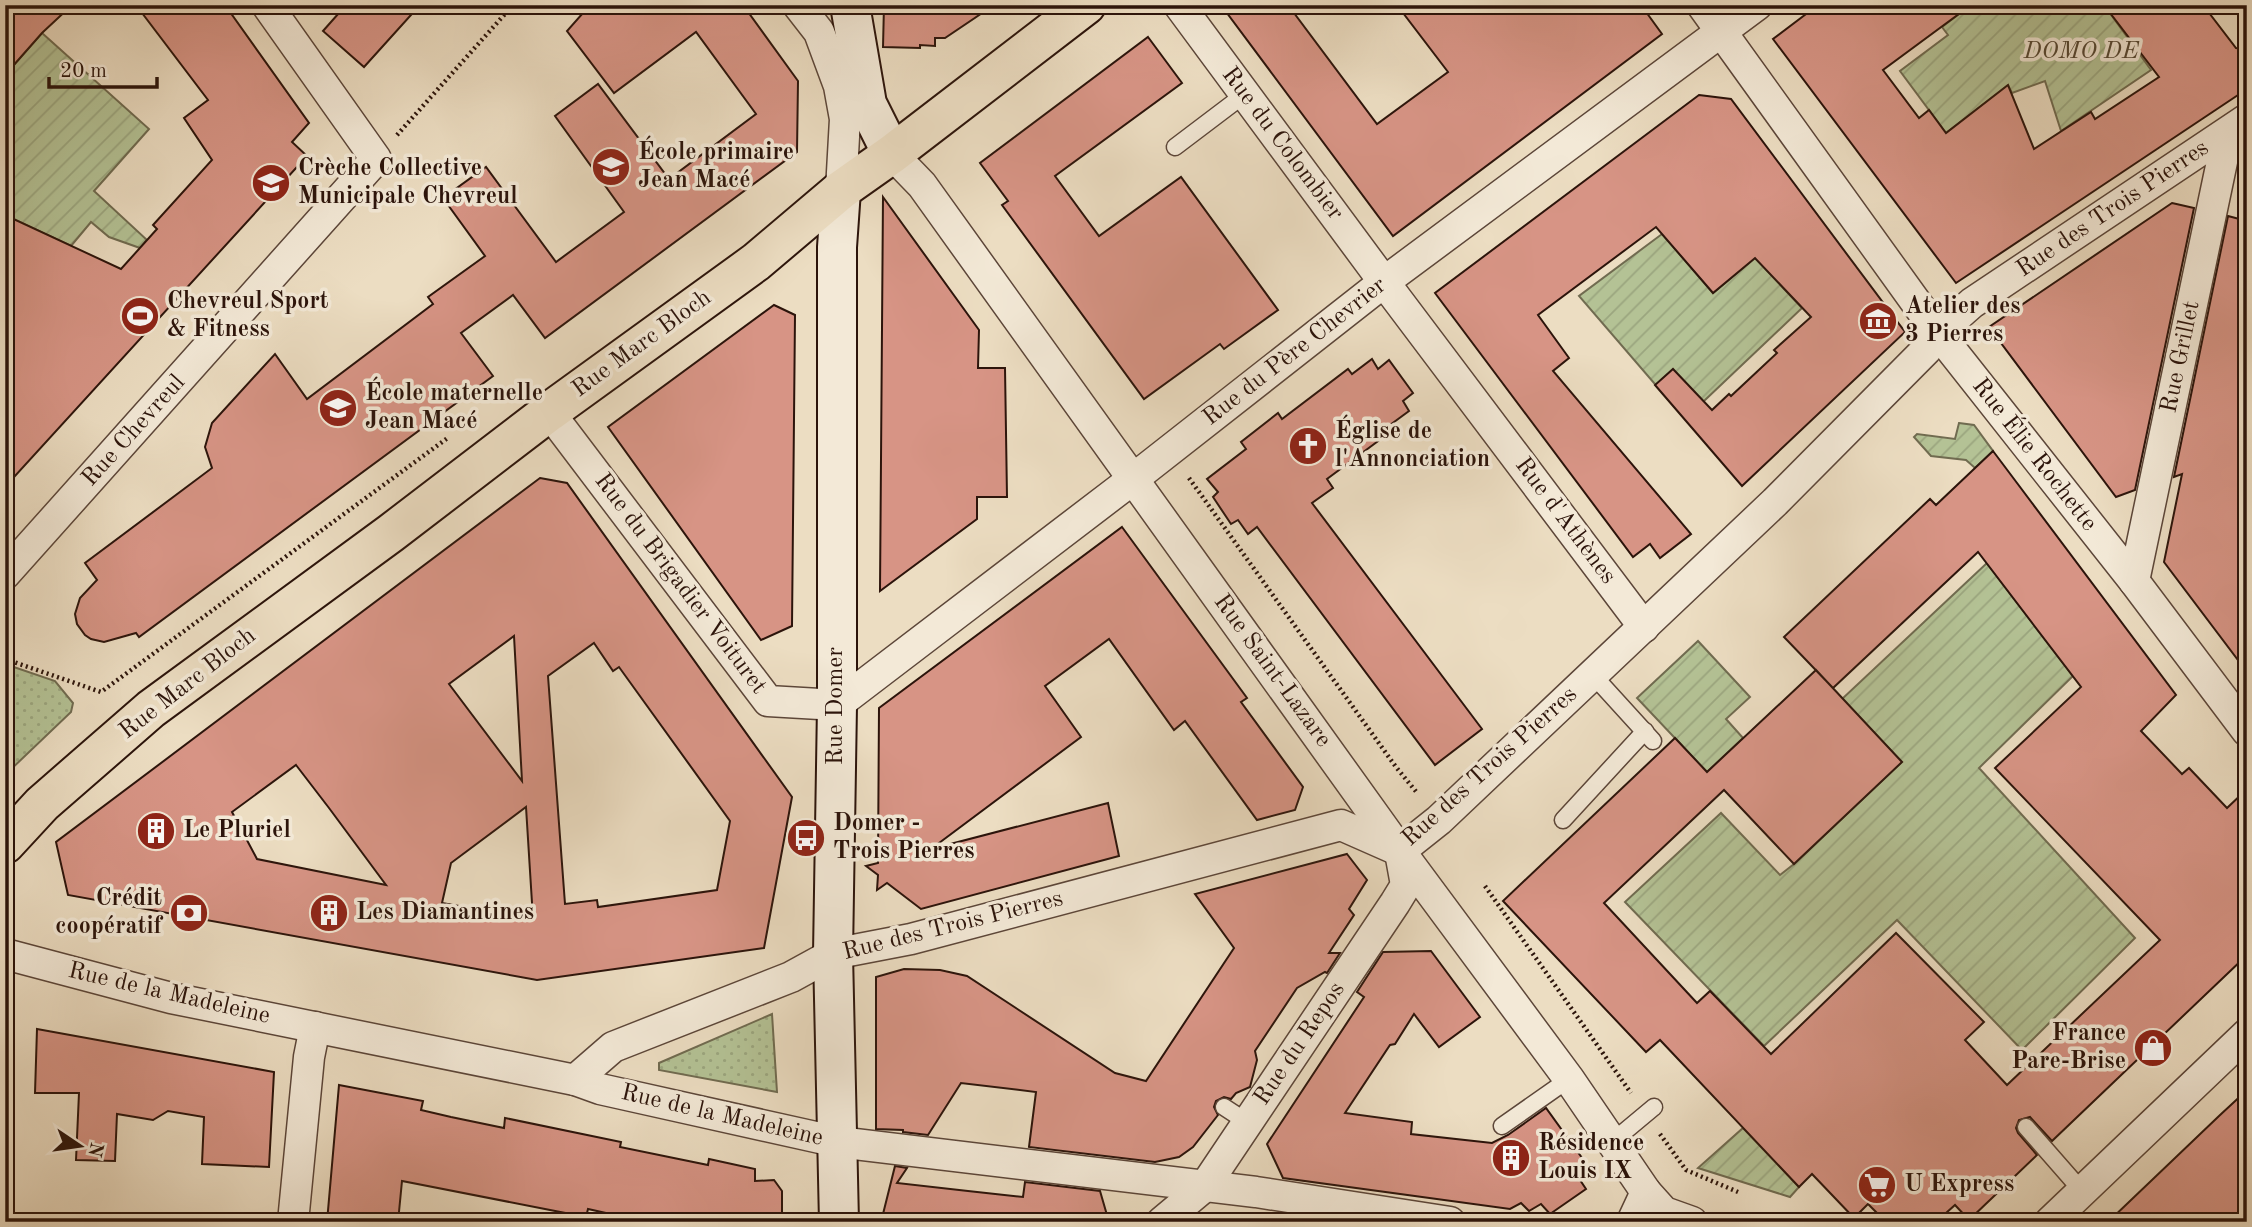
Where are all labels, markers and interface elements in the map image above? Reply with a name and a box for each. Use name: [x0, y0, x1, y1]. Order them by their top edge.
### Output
park label: DOMO DE: [2022, 40, 2140, 64]
scale bar: [49, 46, 158, 90]
text: 20 m: [60, 61, 107, 82]
street label: Rue du Colombier: [1217, 63, 1347, 225]
place label: École primaire Jean Macé: [638, 135, 794, 193]
street label: Rue des Trois Pierres: [2013, 136, 2213, 282]
school or university icon: École primaire Jean Macé: [590, 146, 632, 188]
place label: Crèche Collective Municipale Chevreul: [298, 157, 518, 209]
school or university icon: Crèche Collective Municipale Chevreul: [250, 162, 292, 204]
street label: Rue du Père Chevrier: [1199, 273, 1391, 431]
street label: Rue Marc Bloch: [568, 286, 716, 402]
place label: Chevreul Sport & Fitness: [167, 290, 329, 342]
sports icon: Chevreul Sport & Fitness: [119, 295, 161, 337]
place label: Atelier des 3 Pierres: [1905, 295, 2021, 347]
street label: Rue Grillet: [2157, 299, 2205, 415]
museum icon: Atelier des 3 Pierres: [1857, 300, 1899, 342]
street label: Rue Chevreul: [78, 371, 190, 491]
street label: Rue Élie Rochette: [1967, 372, 2104, 536]
place label: École maternelle Jean Macé: [365, 376, 543, 434]
school or university icon: École maternelle Jean Macé: [317, 387, 359, 429]
place label: Église de l'Annonciation: [1335, 414, 1490, 472]
church icon: Église de l'Annonciation: [1287, 425, 1329, 467]
street label: Rue d'Athènes: [1510, 453, 1620, 589]
street label: Rue du Brigadier Voituret: [589, 469, 771, 699]
street label: Rue Saint-Lazare: [1209, 590, 1335, 752]
street label: Rue Marc Bloch: [116, 624, 260, 744]
street label: Rue Domer: [824, 647, 848, 765]
street label: Rue des Trois Pierres: [1398, 682, 1582, 852]
building icon: Le Pluriel: [135, 810, 177, 852]
place label: Domer - Trois Pierres: [833, 812, 975, 864]
bus stop icon: Domer - Trois Pierres: [785, 817, 827, 859]
place label: Le Pluriel: [183, 819, 291, 843]
place label: Crédit coopératif: [55, 887, 164, 939]
street label: Rue des Trois Pierres: [840, 887, 1066, 965]
bank icon: Crédit coopératif: [168, 892, 210, 934]
building icon: Les Diamantines: [308, 892, 350, 934]
place label: Les Diamantines: [356, 901, 534, 925]
street label: Rue de la Madeleine: [66, 959, 272, 1029]
street label: Rue du Repos: [1250, 978, 1350, 1110]
place label: France Pare-Brise: [2011, 1022, 2126, 1074]
shop icon: France Pare-Brise: [2132, 1027, 2174, 1069]
street label: Rue de la Madeleine: [619, 1081, 825, 1151]
north arrow: [46, 1112, 116, 1182]
place label: Résidence Louis IX: [1538, 1132, 1644, 1184]
building icon: Résidence Louis IX: [1490, 1137, 1532, 1179]
text: N: [83, 1140, 105, 1159]
supermarket icon: U Express: [1856, 1164, 1898, 1206]
place label: U Express: [1904, 1173, 2014, 1197]

